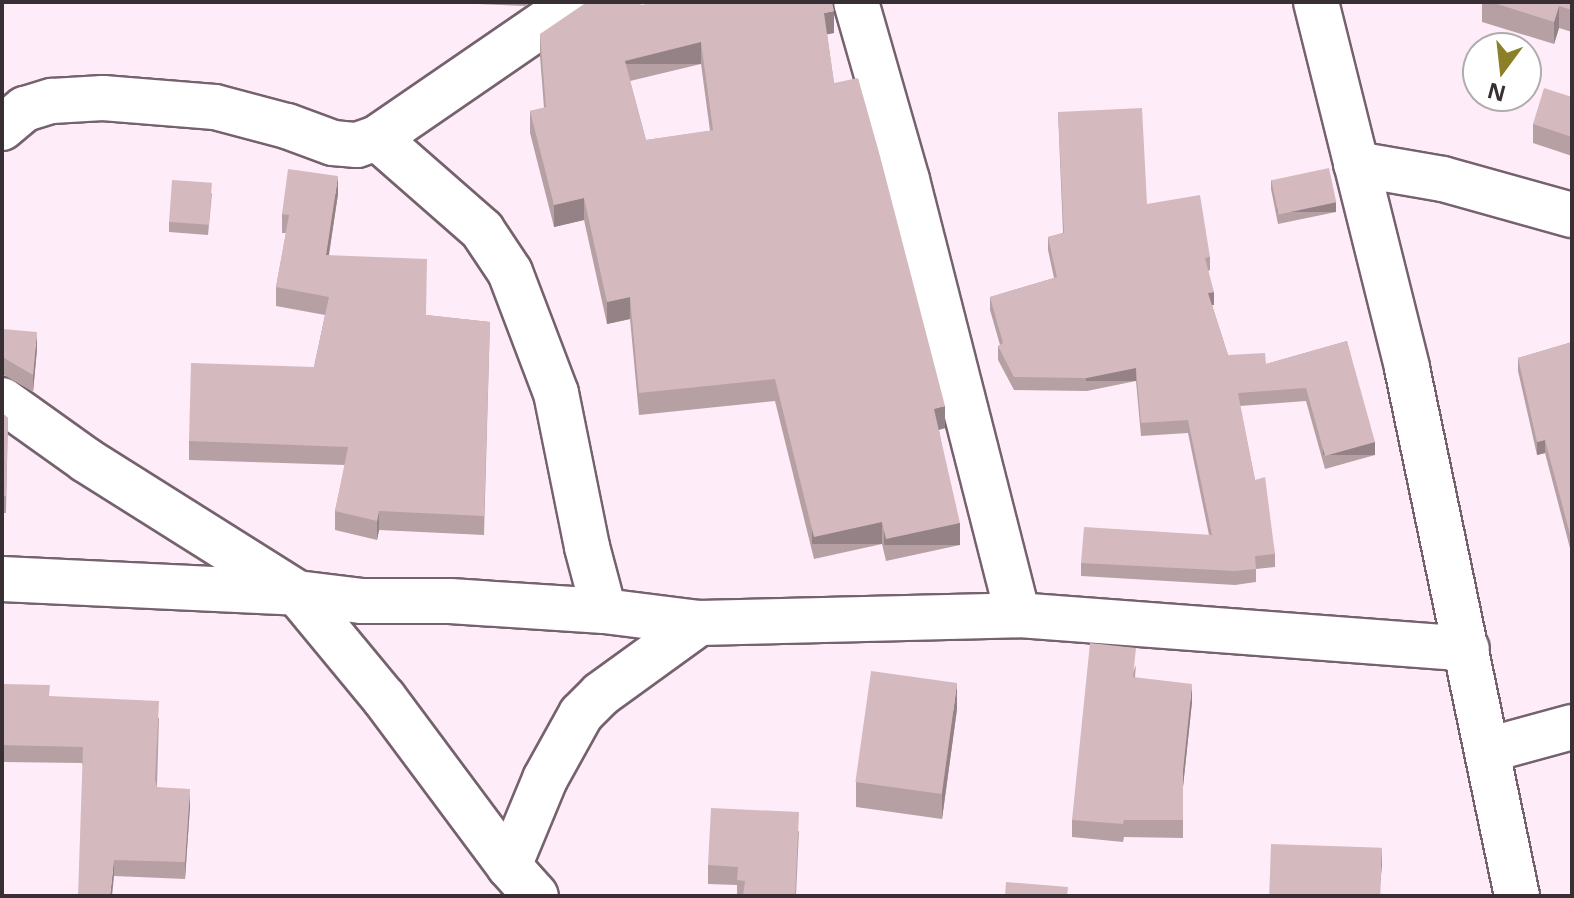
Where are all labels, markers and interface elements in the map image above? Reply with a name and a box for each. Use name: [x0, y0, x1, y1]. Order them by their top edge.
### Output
north arrow: [1462, 32, 1542, 112]
text: N: [1484, 76, 1509, 110]

